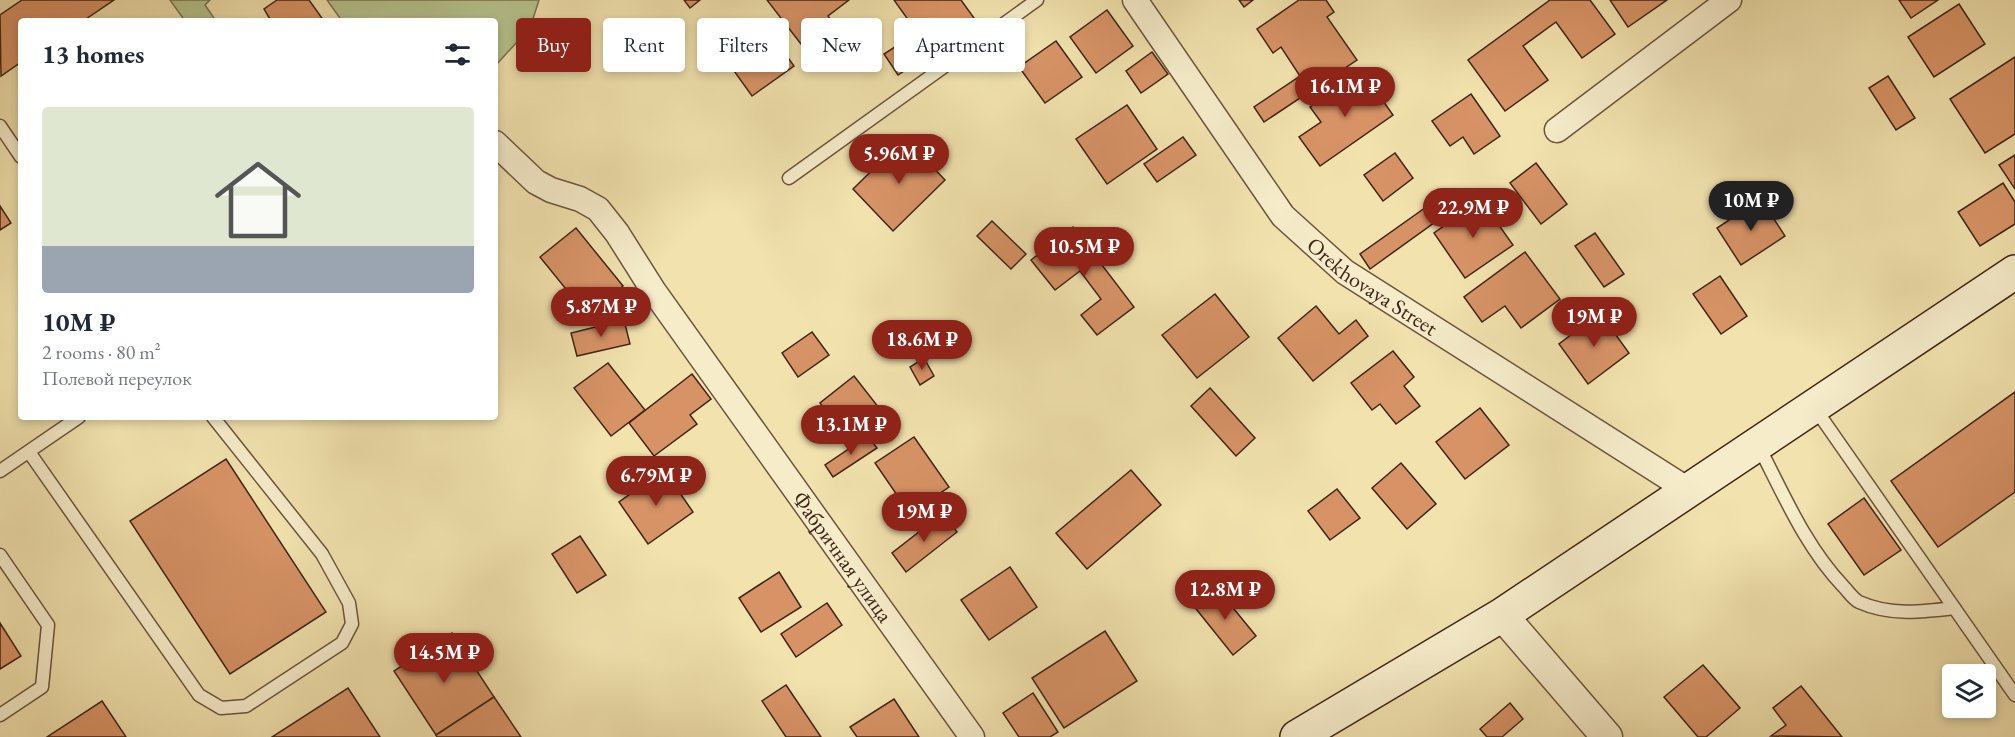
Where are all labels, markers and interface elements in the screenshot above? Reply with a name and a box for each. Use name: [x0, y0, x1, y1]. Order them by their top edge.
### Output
chip: Buy: [516, 18, 591, 72]
chip: Rent: [603, 18, 685, 72]
chip: Filters: [697, 18, 789, 72]
chip: New: [801, 18, 882, 72]
chip: Apartment: [894, 18, 1025, 72]
text: 13 homes: [42, 37, 144, 71]
icon: filters: [441, 38, 474, 71]
pin: 16.1M ₽: [1290, 67, 1400, 118]
text: 16.1M ₽: [1309, 73, 1381, 99]
pin: 5.96M ₽: [844, 134, 954, 185]
text: 5.96M ₽: [863, 140, 935, 166]
icon: home: [204, 146, 312, 254]
pin: 10M ₽: [1709, 181, 1793, 232]
text: 10M ₽: [1723, 187, 1779, 213]
pin: 22.9M ₽: [1418, 188, 1528, 239]
text: 22.9M ₽: [1437, 194, 1509, 220]
pin: 10.5M ₽: [1029, 227, 1139, 278]
street label: Orekhovaya Street: [1301, 231, 1443, 342]
text: 10.5M ₽: [1048, 233, 1120, 259]
pin: 5.87M ₽: [546, 287, 656, 338]
text: 5.87M ₽: [565, 293, 637, 319]
pin: 19M ₽: [1552, 297, 1636, 348]
text: 19M ₽: [1566, 303, 1622, 329]
text: 10M ₽: [42, 305, 116, 339]
pin: 18.6M ₽: [867, 320, 977, 371]
text: 18.6M ₽: [886, 326, 958, 352]
text: 2 rooms · 80 m²: [42, 339, 161, 365]
text: Полевой переулок: [42, 365, 192, 391]
pin: 13.1M ₽: [796, 405, 906, 456]
text: 13.1M ₽: [815, 411, 887, 437]
pin: 6.79M ₽: [601, 456, 711, 507]
text: 6.79M ₽: [620, 462, 692, 488]
street label: Фабричная улица: [786, 486, 900, 628]
pin: 19M ₽: [882, 492, 966, 543]
text: 19M ₽: [896, 498, 952, 524]
pin: 12.8M ₽: [1170, 570, 1280, 621]
text: 12.8M ₽: [1189, 576, 1261, 602]
pin: 14.5M ₽: [389, 633, 499, 684]
text: 14.5M ₽: [408, 639, 480, 665]
map controls: [1942, 664, 1996, 718]
button: layers: [1942, 664, 1996, 718]

